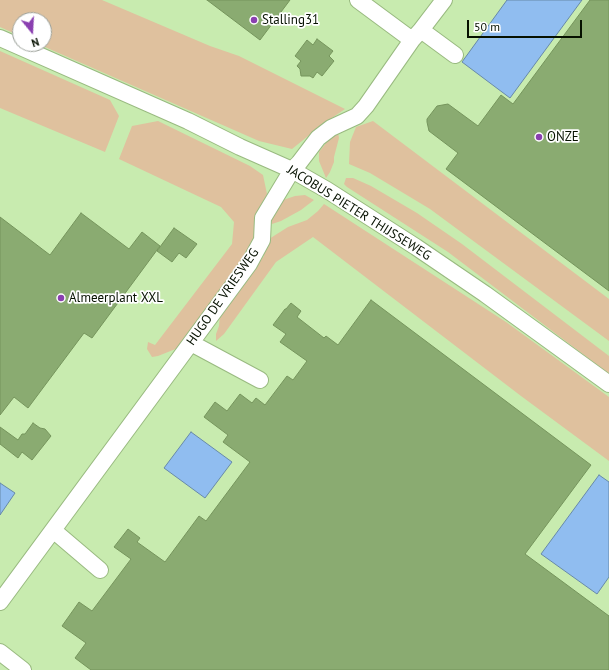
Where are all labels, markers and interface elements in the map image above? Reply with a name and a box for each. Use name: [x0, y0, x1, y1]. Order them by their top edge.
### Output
north arrow: [12, 12, 52, 52]
place label: Stalling31: [262, 12, 319, 28]
scale bar: [469, 12, 584, 38]
marker: Stalling31: [249, 15, 259, 25]
text: 50 m: [474, 19, 500, 34]
text: N: [30, 35, 41, 50]
place label: ONZE: [547, 129, 579, 145]
marker: ONZE: [534, 132, 544, 142]
street label: JACOBUS PIETER THIJSSEWEG: [284, 162, 434, 264]
street label: HUGO DE VRIESWEG: [184, 245, 262, 349]
place label: Almeerplant XXL: [69, 290, 163, 306]
marker: Almeerplant XXL: [56, 293, 66, 303]

